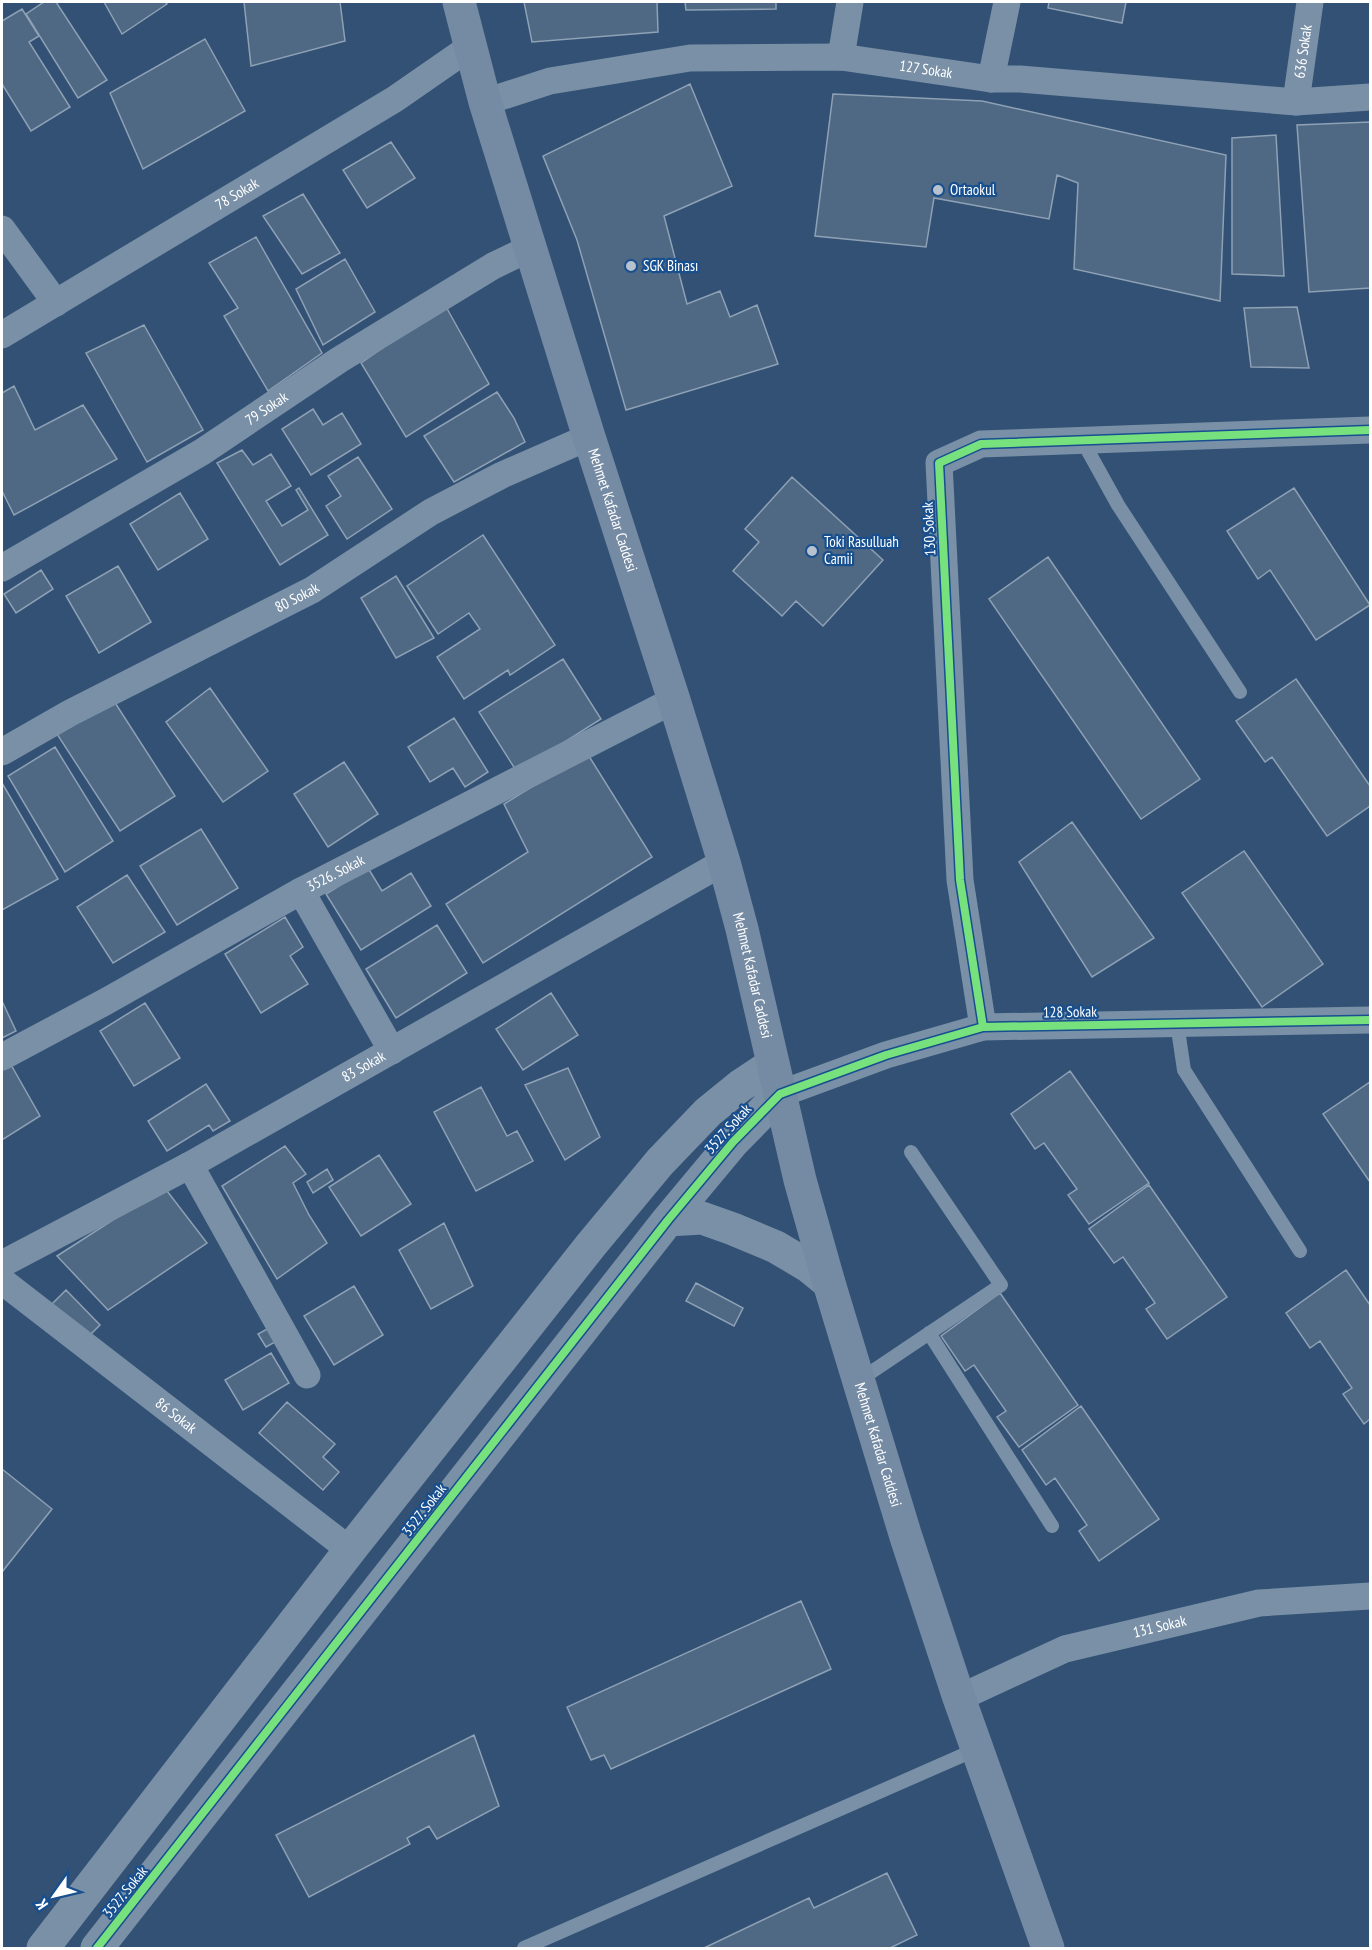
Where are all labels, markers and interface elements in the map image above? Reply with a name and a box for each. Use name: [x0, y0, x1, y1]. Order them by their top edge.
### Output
street label: 636 Sokak: [1289, 23, 1316, 80]
street label: 127 Sokak: [898, 56, 954, 82]
street label: 78 Sokak: [211, 173, 262, 214]
place label: Ortaokul: [950, 180, 996, 199]
marker: Ortaokul: [931, 183, 945, 197]
place label: SGK Binası: [643, 256, 698, 275]
marker: SGK Binası: [624, 259, 638, 273]
street label: 79 Sokak: [241, 387, 291, 429]
street label: Mehmet Kafadar Caddesi: [584, 446, 642, 574]
street label: 130 Sokak: [918, 501, 939, 556]
place label: Toki Rasulluah Camii: [824, 532, 899, 568]
marker: Toki Rasulluah Camii: [805, 544, 819, 558]
street label: 80 Sokak: [271, 578, 323, 616]
street label: 3526. Sokak: [303, 850, 368, 895]
street label: Mehmet Kafadar Caddesi: [729, 910, 777, 1040]
street label: 128 Sokak: [1043, 1002, 1097, 1021]
street label: 83 Sokak: [338, 1046, 389, 1086]
street label: 3527. Sokak: [700, 1099, 755, 1158]
street label: Mehmet Kafadar Caddesi: [851, 1380, 906, 1509]
street label: 86 Sokak: [152, 1393, 201, 1437]
street label: 3527. Sokak: [397, 1480, 450, 1540]
street label: 131 Sokak: [1131, 1611, 1188, 1642]
street label: 3527. Sokak: [98, 1862, 151, 1921]
north arrow: [24, 1866, 84, 1926]
text: K: [31, 1895, 52, 1913]

